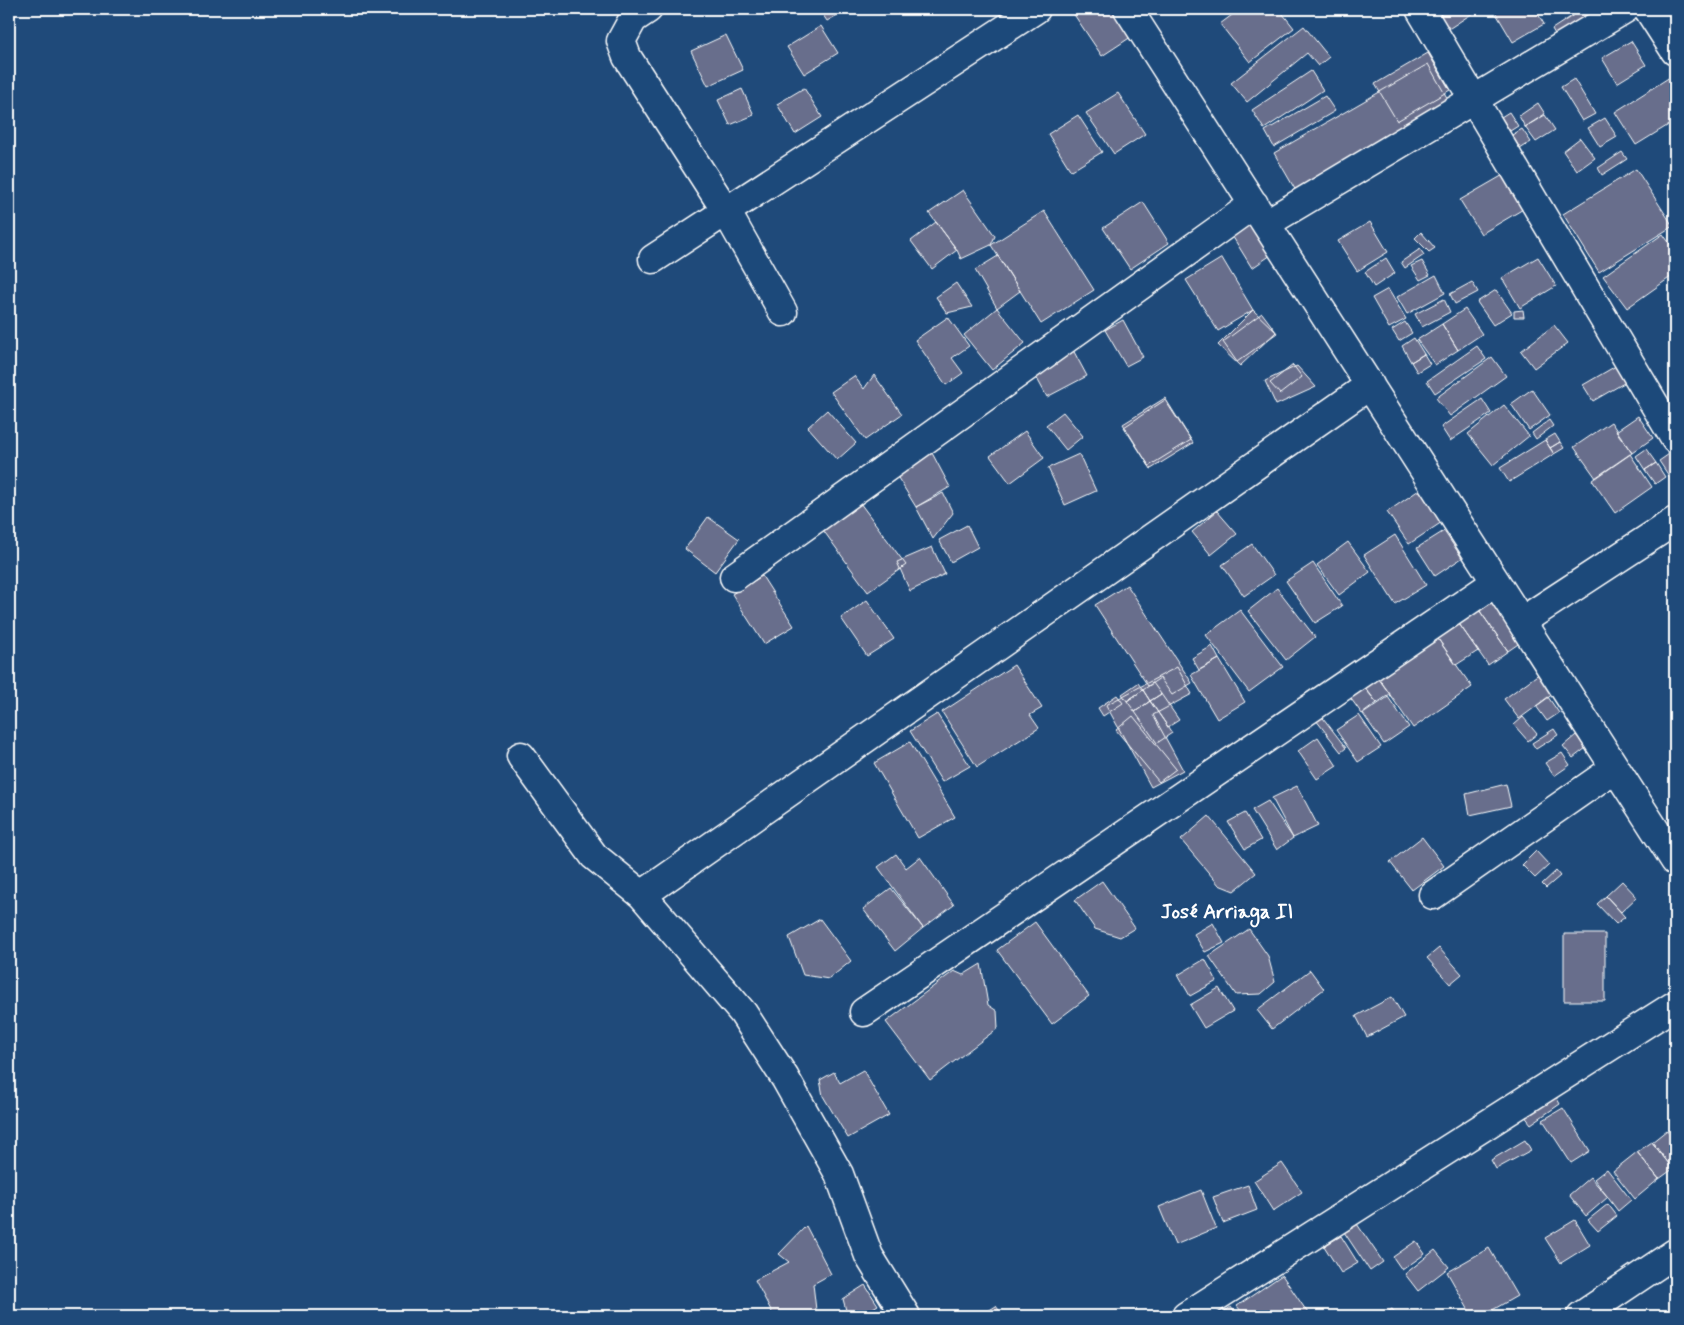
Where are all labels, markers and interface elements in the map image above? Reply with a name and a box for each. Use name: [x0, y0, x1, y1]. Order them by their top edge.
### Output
district label: José Arriaga II: [1161, 899, 1293, 928]

